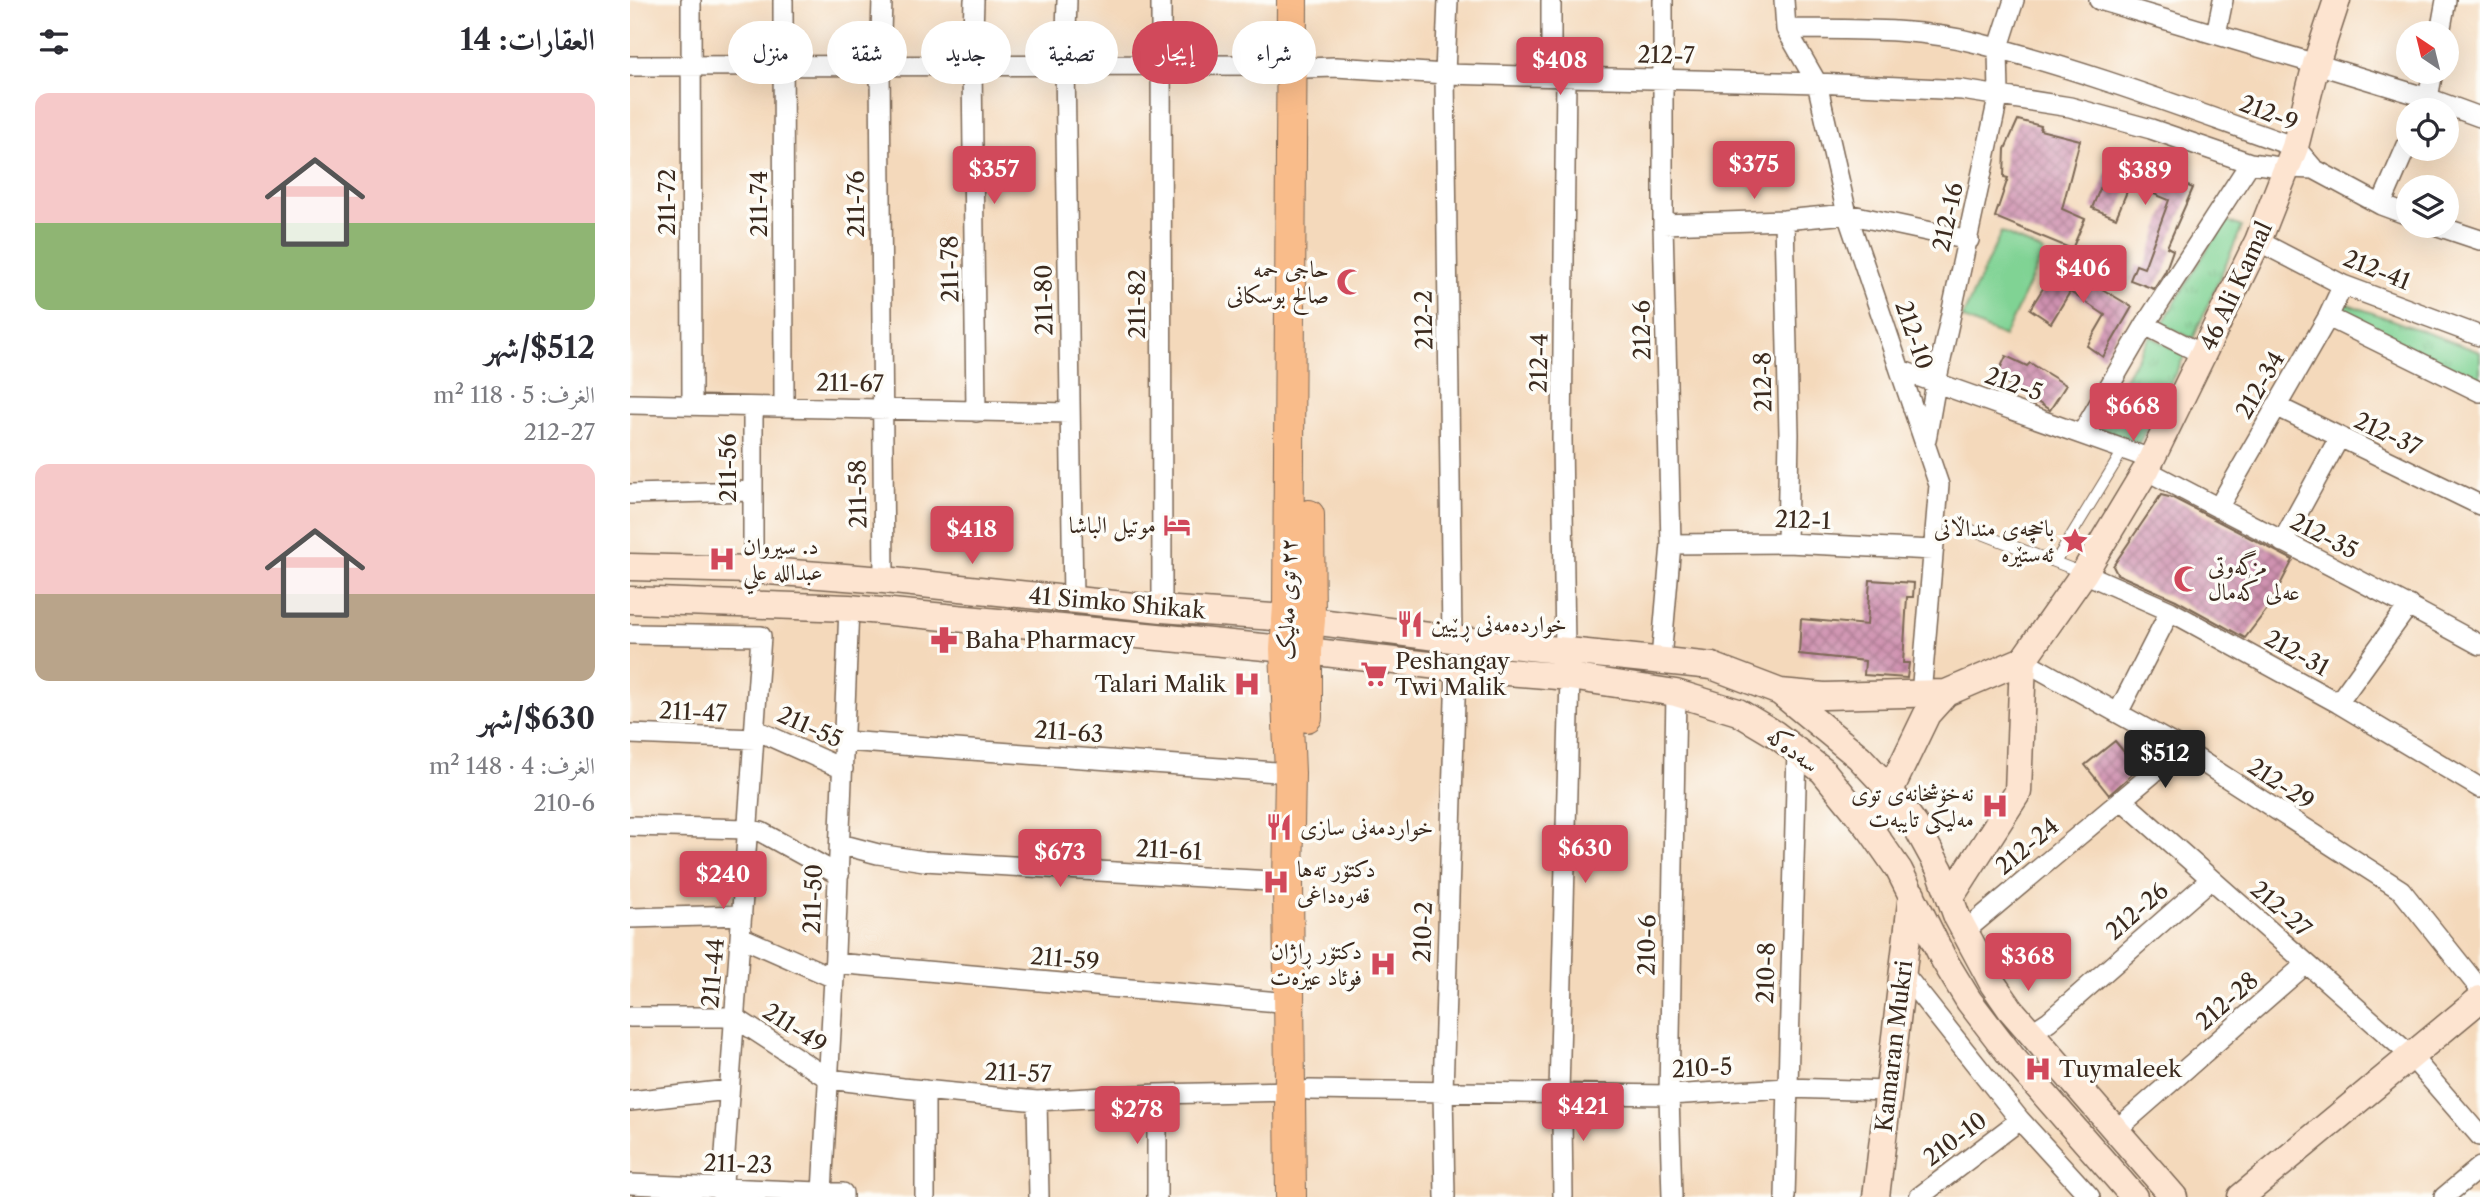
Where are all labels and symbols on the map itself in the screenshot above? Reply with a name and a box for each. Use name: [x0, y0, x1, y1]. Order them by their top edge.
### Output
north arrow: [2396, 21, 2459, 84]
pin: $408: [1519, 38, 1601, 97]
street label: 212-7: [1637, 41, 1696, 70]
street label: 212-9: [2236, 89, 2302, 137]
pin: $375: [1713, 142, 1795, 201]
pin: $357: [953, 146, 1035, 206]
pin: $389: [2104, 148, 2186, 207]
street label: 211-72: [653, 168, 681, 236]
street label: 211-74: [745, 171, 773, 237]
street label: 211-76: [842, 171, 870, 237]
street label: 212-16: [1927, 180, 1969, 254]
street label: 46 Ali Kamal: [2194, 217, 2278, 355]
street label: 211-78: [935, 235, 965, 303]
street label: 212-41: [2339, 244, 2415, 296]
pin: $406: [2042, 246, 2124, 305]
place label: حاجی حمه صالح بوسکانی: [1227, 255, 1329, 315]
street label: 211-80: [1029, 264, 1059, 336]
mosque icon: حاجی حمه صالح بوسکانی: [1335, 267, 1365, 297]
street label: 211-82: [1123, 269, 1151, 339]
street label: 212-2: [1409, 290, 1439, 350]
street label: 212-10: [1889, 297, 1939, 373]
street label: 212-6: [1627, 300, 1657, 360]
street label: 212-4: [1524, 333, 1554, 393]
street label: 212-34: [2230, 347, 2290, 423]
street label: 212-8: [1748, 352, 1778, 412]
street label: 212-5: [1981, 361, 2047, 407]
street label: 211-67: [816, 368, 885, 398]
pin: $668: [2092, 384, 2174, 443]
street label: 212-37: [2350, 406, 2427, 462]
street label: 211-56: [714, 433, 742, 503]
street label: 211-58: [843, 459, 873, 529]
street label: 212-1: [1774, 505, 1832, 535]
pin: $418: [931, 506, 1013, 566]
street label: 212-35: [2286, 507, 2362, 565]
hotel icon: موتيل الباشا: [1162, 510, 1192, 540]
place label: موتيل الباشا: [1069, 511, 1156, 542]
place label: باخچەی منداڵانی ئەستێرە: [1934, 514, 2055, 568]
place icon: باخچەی منداڵانی ئەستێرە: [2060, 526, 2090, 556]
place label: د. سيروان عبدالله علي: [743, 532, 823, 595]
street label: ٢٢ توی مەلیک: [1272, 538, 1303, 660]
hospital icon: د. سيروان عبدالله علي: [707, 544, 737, 574]
place label: مزگەوتی عەلی کەمال: [2208, 550, 2300, 606]
mosque icon: مزگەوتی عەلی کەمال: [2172, 564, 2202, 594]
street label: 41 Simko Shikak: [1027, 581, 1208, 625]
restaurant icon: خواردە‌مە‌نی ڕێبین: [1395, 609, 1425, 639]
place label: خواردە‌مە‌نی ڕێبین: [1431, 610, 1567, 643]
street label: 212-31: [2260, 624, 2334, 682]
pharmacy icon: Baha Pharmacy: [929, 625, 959, 655]
place label: Baha Pharmacy: [965, 626, 1135, 654]
place label: Peshangay Twi Malik: [1395, 647, 1510, 701]
supermarket icon: Peshangay Twi Malik: [1359, 659, 1389, 689]
hospital icon: Talari Malik: [1232, 669, 1262, 699]
place label: Talari Malik: [1095, 670, 1228, 698]
street label: 211-47: [658, 696, 728, 728]
street label: 211-55: [773, 700, 847, 754]
street label: 211-63: [1033, 716, 1105, 748]
street label: سەدەکە: [1761, 721, 1825, 779]
pin: $512: [2124, 730, 2206, 790]
street label: 212-29: [2243, 752, 2319, 816]
place label: نەخۆشخانەی توی مەلیكی تایبەت: [1851, 779, 1974, 835]
hospital icon: نەخۆشخانەی توی مەلیكی تایبەت: [1980, 791, 2010, 821]
restaurant icon: خواردمەنی سازی: [1264, 812, 1294, 842]
street label: 212-24: [1990, 812, 2064, 880]
place label: خواردمەنی سازی: [1300, 813, 1433, 842]
pin: $630: [1544, 826, 1626, 885]
pin: $673: [1019, 830, 1101, 889]
street label: 211-61: [1135, 834, 1203, 866]
pin: $240: [682, 852, 764, 911]
place label: دکتۆر تەها قەرەداغی: [1297, 855, 1376, 909]
street label: 211-50: [798, 863, 828, 935]
hospital icon: دکتۆر تەها قەرەداغی: [1261, 867, 1291, 897]
street label: 212-27: [2245, 875, 2318, 943]
street label: 212-26: [2100, 876, 2174, 946]
street label: 210-2: [1408, 901, 1438, 963]
street label: 210-6: [1632, 914, 1662, 976]
pin: $368: [1987, 934, 2069, 993]
street label: 211-44: [696, 937, 730, 1009]
place label: دکتۆر ڕاژان فوئاد عیزەت: [1270, 937, 1362, 992]
street label: 211-59: [1029, 942, 1101, 976]
street label: 210-8: [1751, 942, 1781, 1004]
hospital icon: دکتۆر ڕاژان فوئاد عیزەت: [1368, 949, 1398, 979]
street label: Kamaran Mukri: [1870, 959, 1918, 1133]
street label: 212-28: [2190, 966, 2264, 1036]
street label: 211-49: [758, 997, 832, 1059]
street label: 210-5: [1671, 1052, 1733, 1084]
hospital icon: Tuymaleek: [2023, 1054, 2053, 1084]
place label: Tuymaleek: [2059, 1055, 2183, 1083]
street label: 211-57: [984, 1058, 1053, 1088]
pin: $421: [1542, 1084, 1624, 1143]
pin: $278: [1096, 1086, 1178, 1146]
street label: 210-10: [1918, 1106, 1992, 1172]
street label: 211-23: [703, 1149, 773, 1179]

